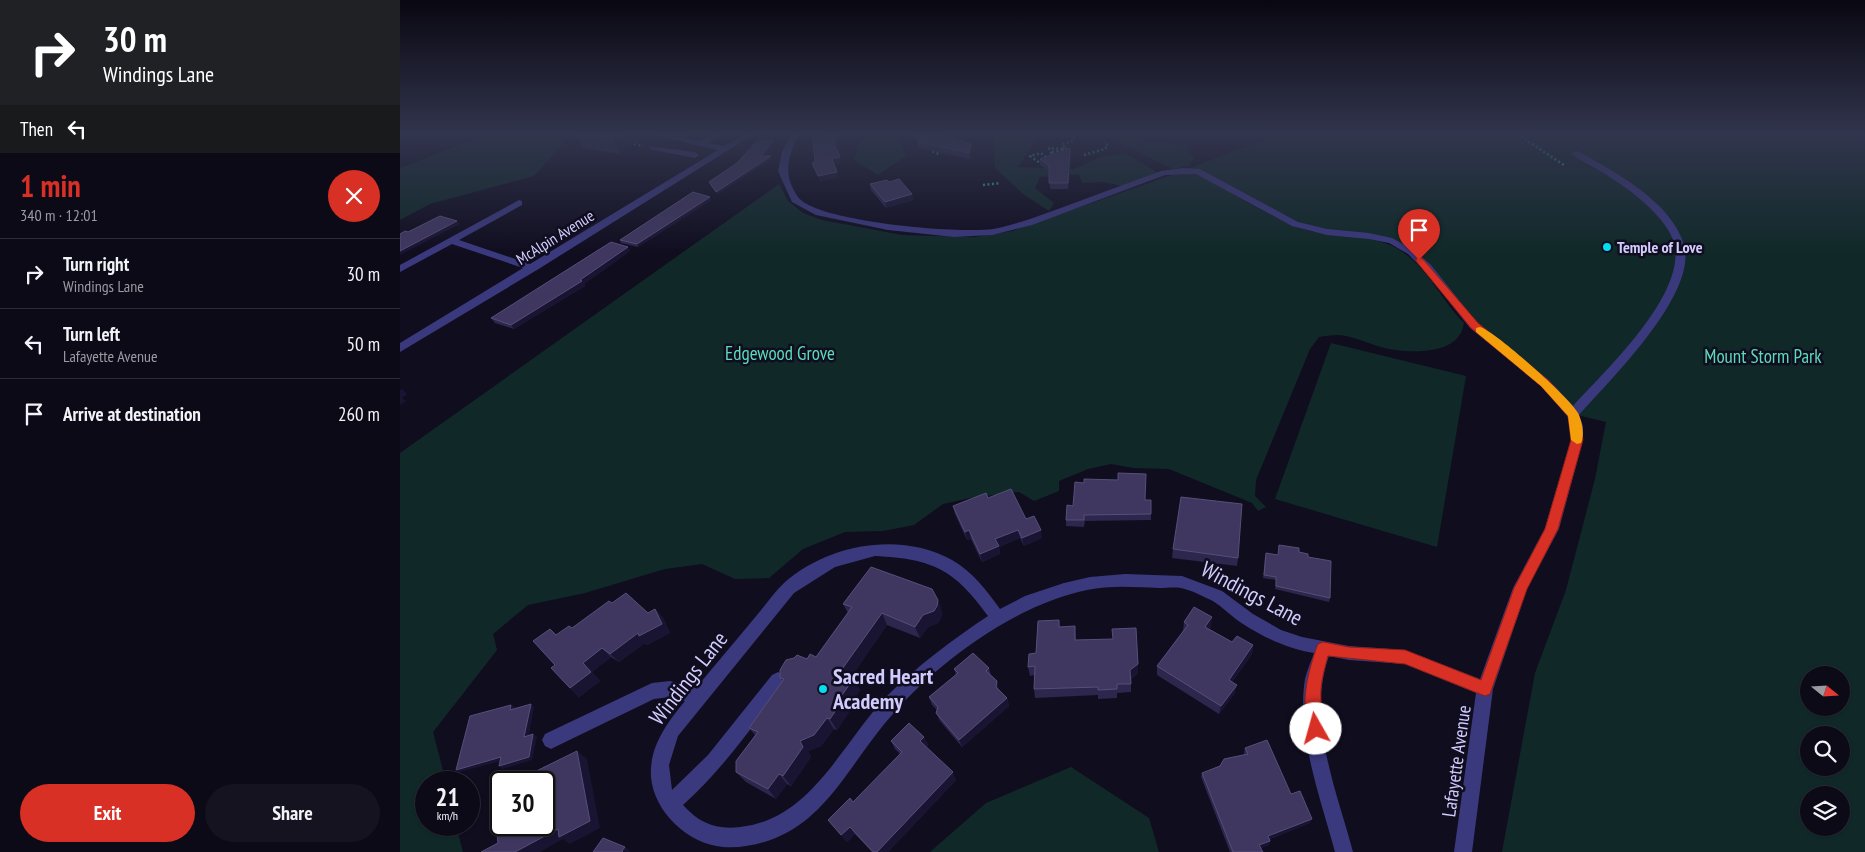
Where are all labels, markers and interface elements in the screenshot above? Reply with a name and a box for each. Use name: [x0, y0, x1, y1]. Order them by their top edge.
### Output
text: 30 m: [103, 16, 167, 62]
icon: right: [20, 20, 85, 85]
text: Windings Lane: [103, 60, 214, 88]
icon: left: [63, 115, 91, 143]
text: Then: [20, 117, 53, 141]
text: 1 min: [20, 166, 81, 205]
button: close: [328, 170, 380, 222]
text: 340 m · 12:01: [20, 205, 98, 225]
street label: McAlpin Avenue: [512, 205, 598, 269]
pin: [1398, 209, 1440, 260]
icon: arrive: [1405, 216, 1433, 244]
place label: Temple of Love: [1617, 237, 1703, 257]
marker: Temple of Love: [1601, 241, 1613, 253]
text: Turn right: [63, 252, 129, 276]
icon: right: [20, 260, 48, 288]
text: 30 m: [347, 262, 380, 286]
text: Windings Lane: [63, 276, 144, 296]
text: Turn left: [63, 322, 120, 346]
icon: left: [20, 330, 48, 358]
text: 50 m: [347, 332, 380, 356]
park label: Edgewood Grove: [725, 341, 835, 365]
park label: Mount Storm Park: [1704, 344, 1822, 368]
text: Lafayette Avenue: [63, 346, 158, 366]
icon: arrive: [20, 400, 48, 428]
text: Arrive at destination: [63, 402, 201, 426]
text: 260 m: [338, 402, 380, 426]
street label: Windings Lane: [1196, 555, 1308, 631]
street label: Windings Lane: [643, 626, 733, 730]
place label: Sacred Heart Academy: [832, 662, 934, 715]
north arrow: [1800, 666, 1850, 716]
map controls: [1800, 666, 1850, 836]
marker: Sacred Heart Academy: [817, 683, 829, 695]
position arrow: [1289, 702, 1341, 754]
street label: Lafayette Avenue: [1436, 704, 1476, 818]
button: search: [1800, 726, 1850, 776]
speed limit sign: 30: [490, 771, 555, 836]
text: 21: [436, 781, 459, 813]
button: Exit: [20, 784, 195, 842]
button: Share: [205, 784, 380, 842]
button: layers: [1800, 786, 1850, 836]
text: km/h: [437, 808, 458, 823]

